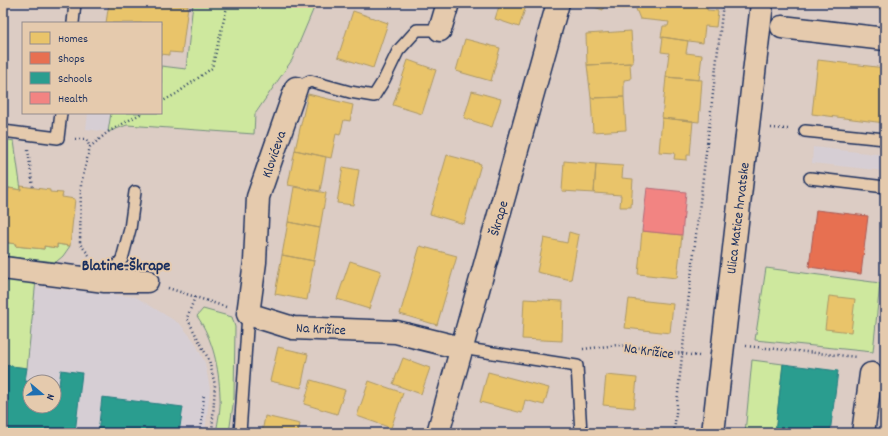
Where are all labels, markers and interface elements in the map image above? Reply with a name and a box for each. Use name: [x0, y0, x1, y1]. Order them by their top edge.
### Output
legend: [22, 22, 162, 114]
text: Homes: [58, 31, 88, 48]
text: Shops: [58, 51, 85, 68]
text: Schools: [58, 71, 92, 88]
text: Health: [58, 91, 88, 108]
street label: Klovićeva: [258, 128, 292, 181]
street label: Ulica Matice hrvatske: [722, 161, 756, 275]
street label: Škrape: [485, 199, 514, 239]
district label: Blatine-Škrape: [82, 255, 170, 278]
street label: Na Križice: [295, 319, 346, 341]
street label: Na Križice: [623, 339, 675, 365]
north arrow: [22, 374, 62, 414]
text: N: [41, 391, 58, 402]

